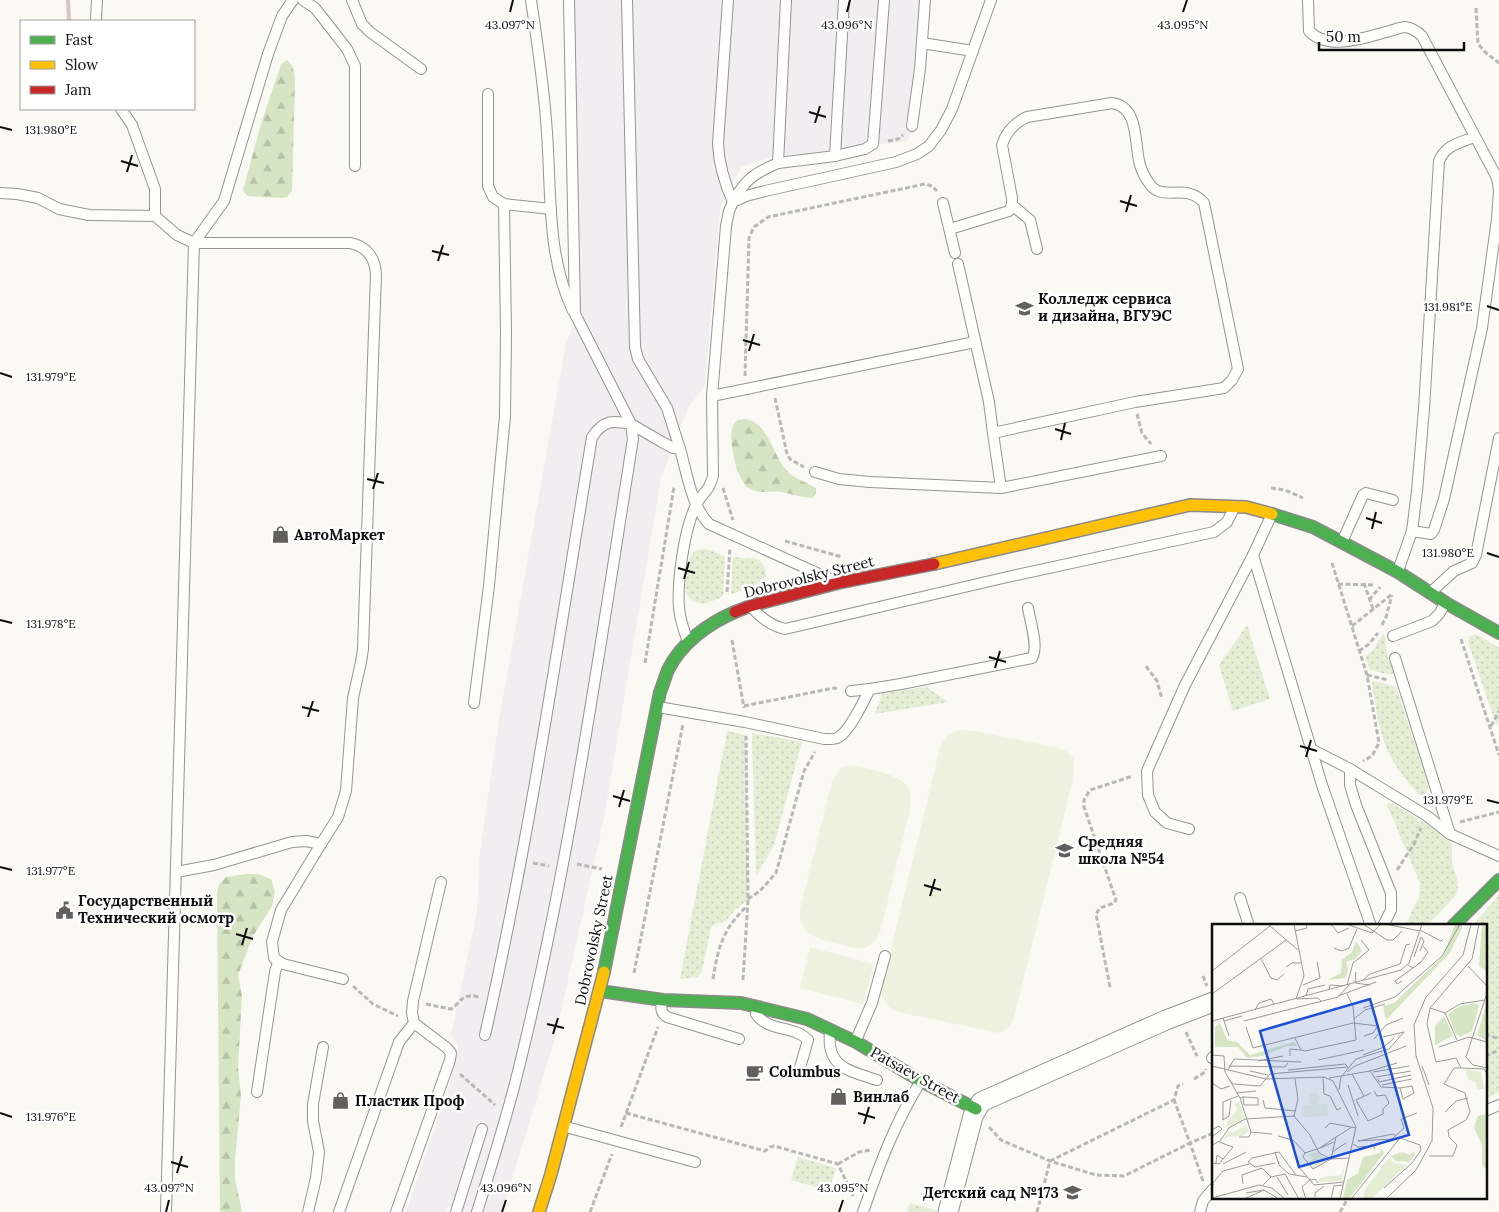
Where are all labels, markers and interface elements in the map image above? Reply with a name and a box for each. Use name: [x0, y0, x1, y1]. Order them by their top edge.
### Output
text: 43.097°N: [485, 17, 535, 32]
text: 43.096°N: [821, 17, 873, 32]
text: 43.095°N: [1158, 17, 1208, 32]
legend: [20, 20, 195, 110]
scale bar: [1319, 20, 1464, 52]
text: 50 m: [1326, 27, 1361, 46]
text: Fast: [65, 30, 93, 49]
text: Slow: [65, 55, 98, 74]
text: Jam: [64, 80, 92, 99]
text: 131.980°E: [25, 122, 77, 137]
place label: Колледж сервиса и дизайна, ВГУЭС: [1038, 289, 1173, 325]
school or university icon: Колледж сервиса и дизайна, ВГУЭС: [1014, 298, 1034, 318]
text: 131.981°E: [1424, 299, 1472, 314]
text: 131.979°E: [26, 369, 76, 384]
shop icon: АвтоМаркет: [270, 525, 290, 545]
place label: АвтоМаркет: [294, 525, 385, 544]
text: 131.980°E: [1422, 545, 1474, 560]
street label: Dobrovolsky Street: [742, 551, 876, 602]
text: 131.978°E: [26, 616, 76, 631]
text: 131.979°E: [1423, 792, 1473, 807]
place label: Средняя школа №54: [1078, 832, 1165, 868]
school or university icon: Средняя школа №54: [1054, 841, 1074, 861]
text: 131.977°E: [27, 863, 75, 878]
street label: Dobrovolsky Street: [570, 872, 617, 1007]
place label: Государственный Технический осмотр: [78, 891, 234, 927]
public building icon: Государственный Технический осмотр: [54, 900, 74, 920]
inset map: [1212, 924, 1486, 1200]
street label: Patsaev Street: [867, 1042, 963, 1107]
cafe icon: Columbus: [745, 1062, 765, 1082]
place label: Columbus: [769, 1062, 841, 1081]
shop icon: Винлаб: [829, 1087, 849, 1107]
place label: Винлаб: [853, 1087, 910, 1106]
shop icon: Пластик Проф: [331, 1091, 351, 1111]
place label: Пластик Проф: [355, 1091, 465, 1110]
text: 131.976°E: [26, 1109, 76, 1124]
text: 43.097°N: [144, 1180, 194, 1195]
text: 43.096°N: [480, 1180, 532, 1195]
text: 43.095°N: [818, 1180, 868, 1195]
place label: Детский сад №173: [923, 1183, 1059, 1202]
school or university icon: Детский сад №173: [1063, 1183, 1083, 1203]

